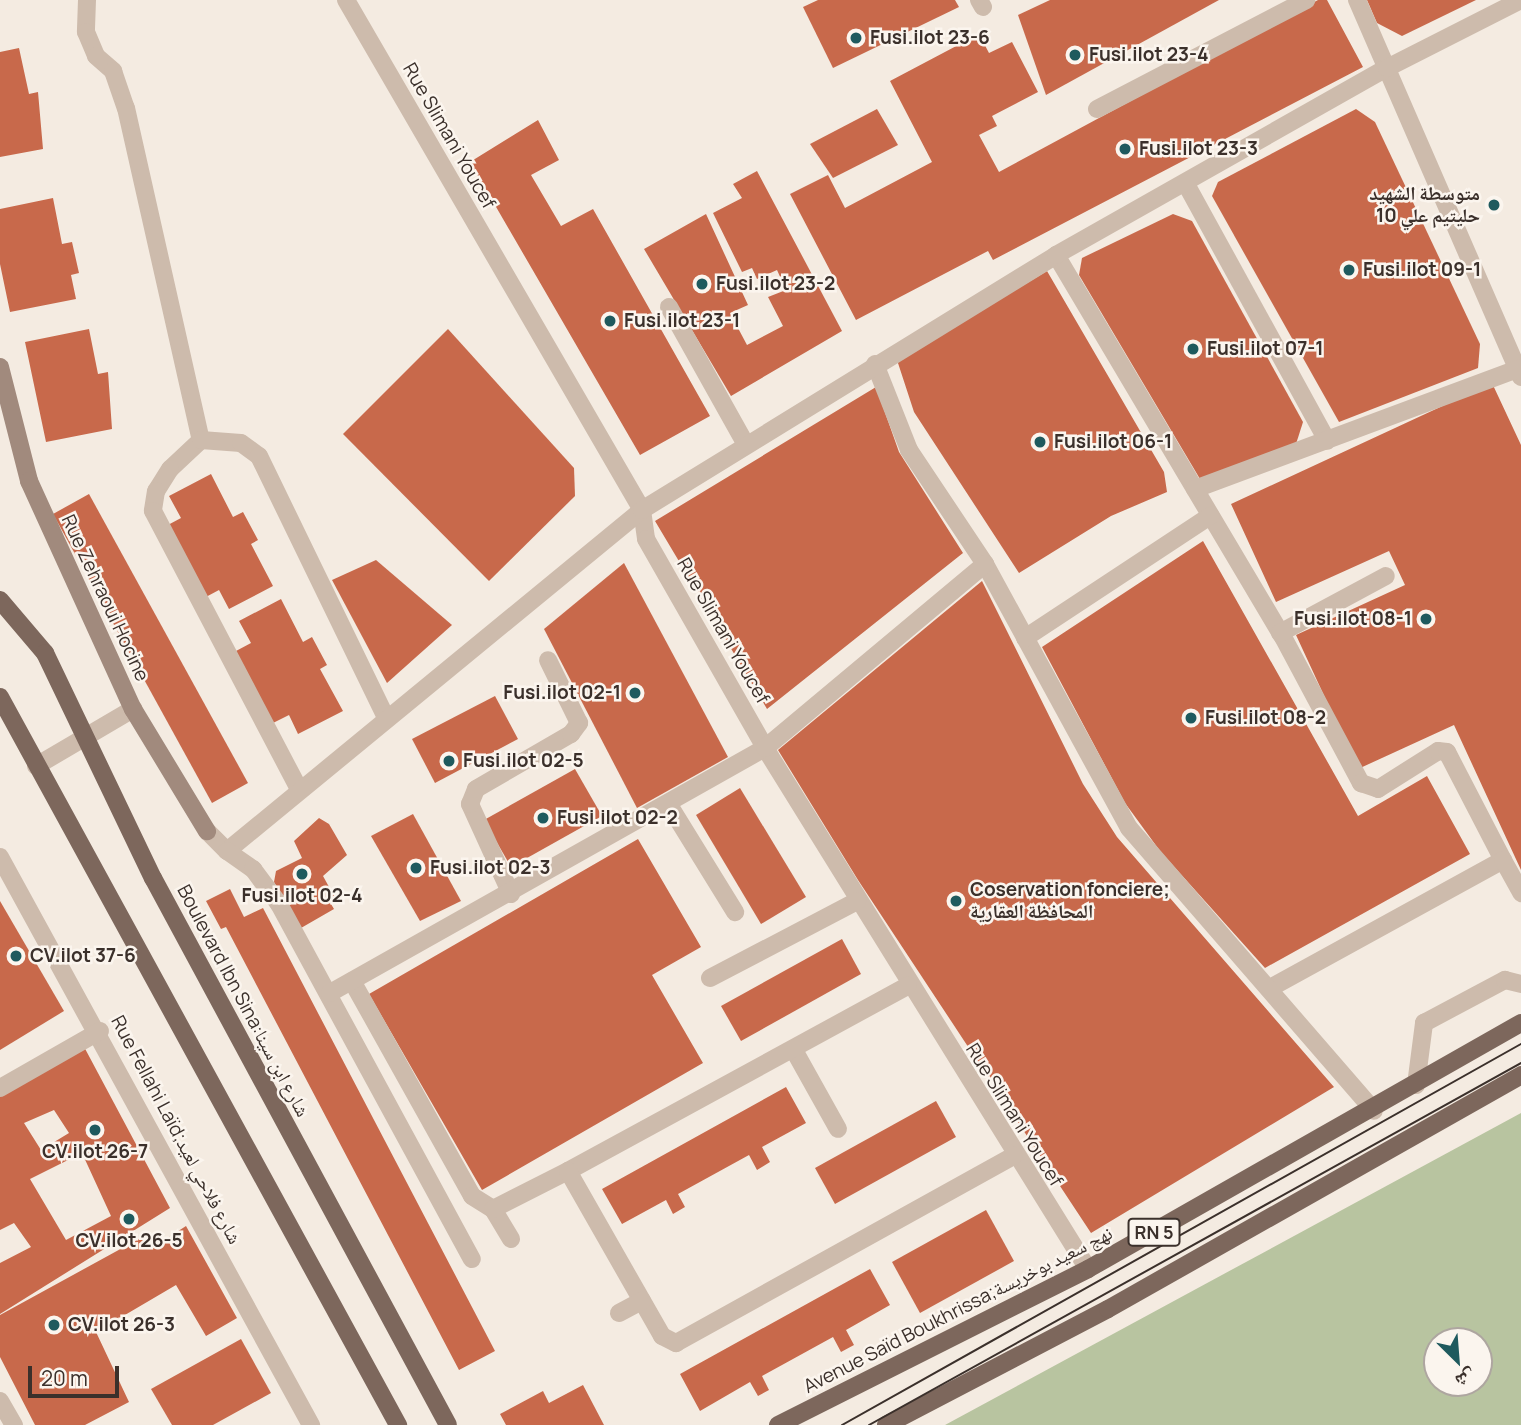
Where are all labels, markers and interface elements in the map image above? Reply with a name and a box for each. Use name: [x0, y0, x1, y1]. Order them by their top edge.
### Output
place label: Fusi.ilot 23-6: [870, 27, 990, 49]
marker: Fusi.ilot 23-6: [848, 30, 864, 46]
place label: Fusi.ilot 23-4: [1089, 44, 1209, 66]
marker: Fusi.ilot 23-4: [1067, 47, 1083, 63]
street label: Rue Slimani Youcef: [398, 59, 500, 213]
place label: Fusi.ilot 23-3: [1139, 138, 1258, 160]
marker: Fusi.ilot 23-3: [1117, 141, 1133, 157]
place label: متوسطة الشهيد حليتيم علي 10: [1369, 183, 1480, 227]
marker: متوسطة الشهيد حليتيم علي 10: [1486, 197, 1502, 213]
place label: Fusi.ilot 09-1: [1363, 259, 1481, 281]
marker: Fusi.ilot 09-1: [1341, 262, 1357, 278]
place label: Fusi.ilot 23-2: [716, 273, 835, 295]
marker: Fusi.ilot 23-2: [694, 276, 710, 292]
place label: Fusi.ilot 23-1: [624, 310, 740, 332]
marker: Fusi.ilot 23-1: [602, 313, 618, 329]
place label: Fusi.ilot 07-1: [1207, 338, 1324, 360]
marker: Fusi.ilot 07-1: [1185, 341, 1201, 357]
place label: Fusi.ilot 06-1: [1054, 431, 1172, 453]
marker: Fusi.ilot 06-1: [1032, 434, 1048, 450]
street label: Rue Zehraoui Hocine: [56, 511, 154, 685]
street label: Rue Slimani Youcef: [672, 554, 774, 708]
place label: Fusi.ilot 08-1: [1294, 608, 1412, 630]
marker: Fusi.ilot 08-1: [1418, 611, 1434, 627]
place label: Fusi.ilot 02-1: [503, 682, 621, 704]
marker: Fusi.ilot 02-1: [627, 685, 643, 701]
place label: Fusi.ilot 08-2: [1205, 707, 1326, 729]
marker: Fusi.ilot 08-2: [1183, 710, 1199, 726]
place label: Fusi.ilot 02-5: [463, 750, 584, 772]
marker: Fusi.ilot 02-5: [441, 753, 457, 769]
place label: Fusi.ilot 02-2: [557, 807, 678, 829]
marker: Fusi.ilot 02-2: [535, 810, 551, 826]
place label: Fusi.ilot 02-3: [430, 857, 550, 879]
marker: Fusi.ilot 02-3: [408, 860, 424, 876]
marker: Fusi.ilot 02-4: [294, 866, 310, 882]
place label: Coservation fonciere; المحافظة العقارية: [970, 879, 1170, 923]
street label: Boulevard Ibn Sina:شارع ابن سينا: [172, 881, 314, 1121]
place label: Fusi.ilot 02-4: [241, 885, 363, 907]
marker: Coservation fonciere; المحافظة العقارية: [948, 893, 964, 909]
place label: CV.ilot 37-6: [30, 945, 136, 967]
marker: CV.ilot 37-6: [8, 948, 24, 964]
street label: Rue Fellahi Laïd;شارع فلاحي لعيد: [106, 1012, 246, 1248]
street label: Rue Slimani Youcef: [961, 1039, 1067, 1191]
marker: CV.ilot 26-7: [87, 1122, 103, 1138]
place label: CV.ilot 26-7: [42, 1141, 148, 1163]
marker: CV.ilot 26-5: [121, 1211, 137, 1227]
road number: RN 5: [1126, 1218, 1182, 1246]
street label: Avenue Saïd Boukhrissa;نهج سعيد بوخريسة: [800, 1222, 1116, 1398]
place label: CV.ilot 26-5: [75, 1230, 183, 1252]
place label: CV.ilot 26-3: [68, 1314, 175, 1336]
marker: CV.ilot 26-3: [46, 1317, 62, 1333]
north arrow: [1423, 1327, 1493, 1397]
scale bar: [32, 1352, 122, 1396]
text: ش: [1451, 1363, 1481, 1395]
text: 20 m: [41, 1364, 88, 1392]

